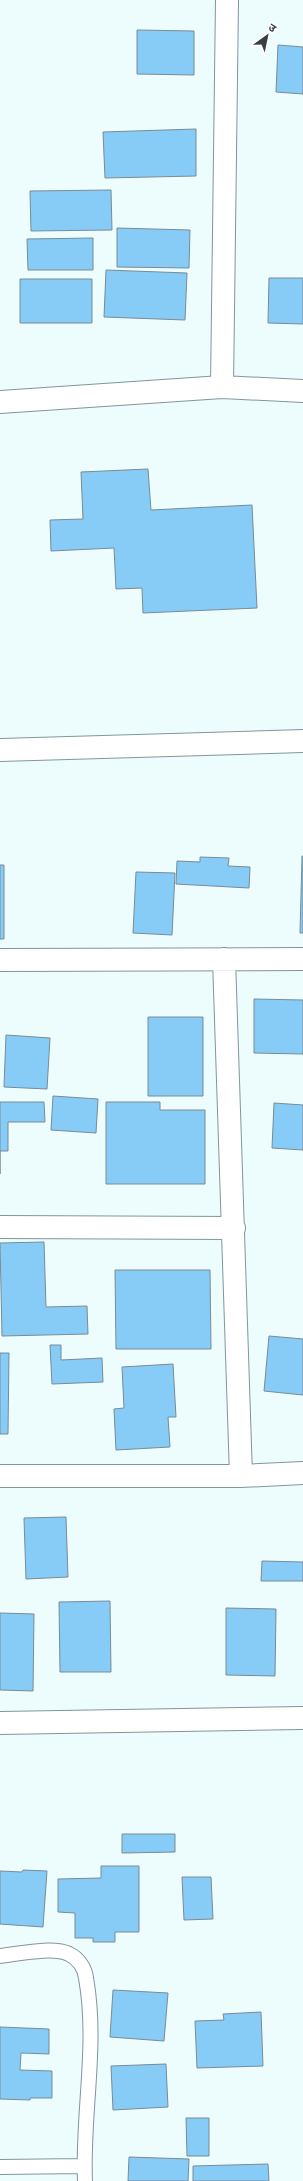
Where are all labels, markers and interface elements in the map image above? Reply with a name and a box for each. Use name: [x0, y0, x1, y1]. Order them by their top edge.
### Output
north arrow: [247, 16, 287, 56]
text: उ: [266, 20, 279, 36]

